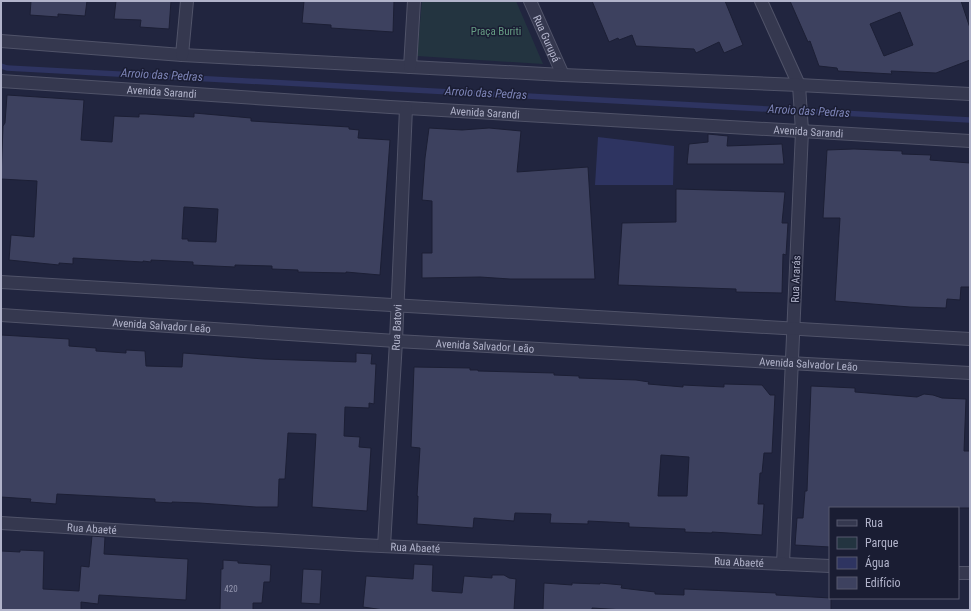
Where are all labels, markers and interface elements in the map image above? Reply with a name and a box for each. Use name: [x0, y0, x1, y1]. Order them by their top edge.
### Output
street label: Rua Gurupá: [531, 13, 563, 64]
park label: Praça Buriti: [471, 25, 521, 38]
water label: Arroio das Pedras: [120, 66, 203, 84]
street label: Avenida Sarandi: [126, 83, 197, 101]
water label: Arroio das Pedras: [444, 84, 527, 102]
water label: Arroio das Pedras: [767, 102, 850, 120]
street label: Avenida Sarandi: [450, 104, 520, 121]
street label: Avenida Sarandi: [773, 123, 844, 140]
street label: Rua Ararás: [789, 255, 803, 303]
street label: Rua Batovi: [389, 304, 404, 351]
street label: Avenida Salvador Leão: [112, 316, 212, 335]
street label: Avenida Salvador Leão: [435, 337, 535, 355]
street label: Avenida Salvador Leão: [759, 355, 859, 373]
legend: [829, 507, 959, 599]
text: Rua: [865, 516, 883, 530]
street label: Rua Abaeté: [67, 521, 117, 537]
text: Parque: [865, 536, 899, 550]
street label: Rua Abaeté: [390, 540, 440, 555]
street label: Rua Abaeté: [714, 554, 764, 570]
text: Água: [865, 555, 890, 570]
text: Edifício: [865, 576, 901, 590]
house number: 420: [224, 584, 238, 594]

